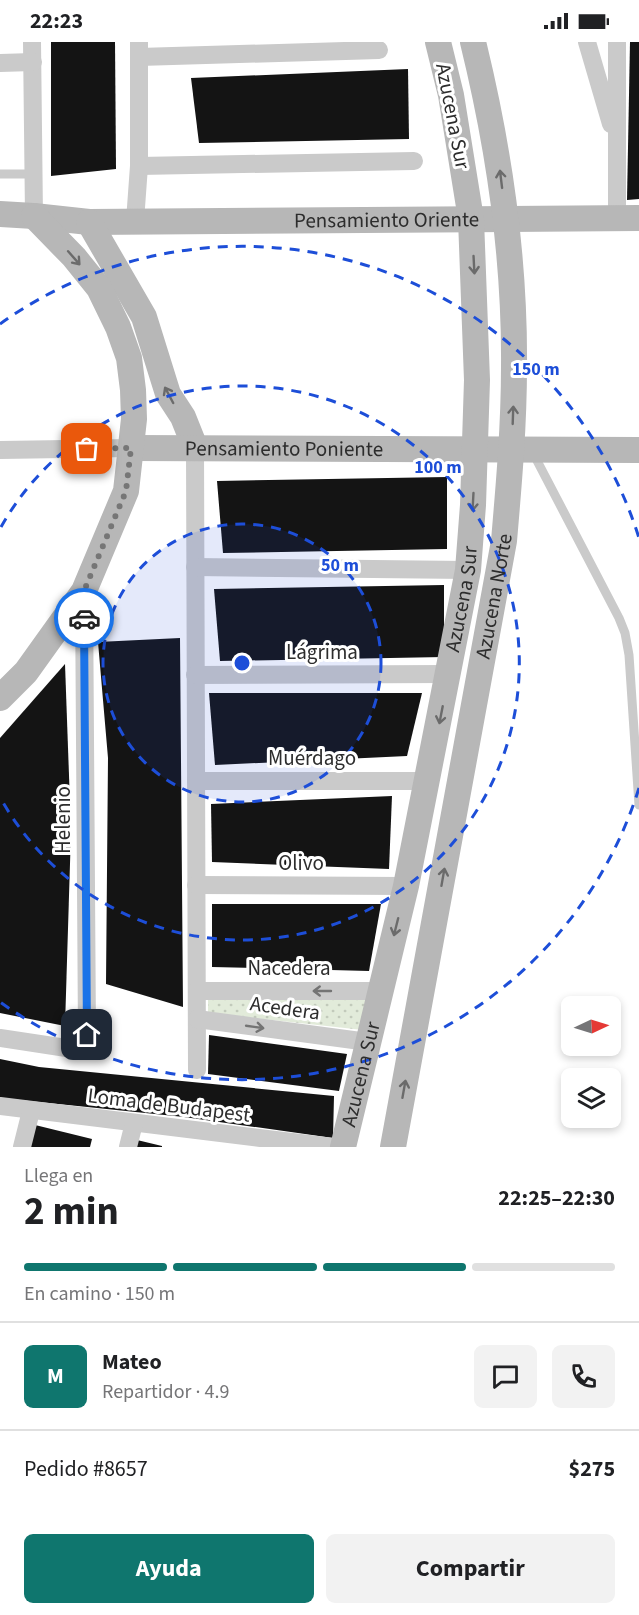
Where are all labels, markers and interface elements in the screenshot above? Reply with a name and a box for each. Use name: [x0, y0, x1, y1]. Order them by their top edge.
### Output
text: 22:23: [30, 5, 83, 37]
street label: Azucena Sur: [428, 60, 478, 172]
one-way arrow: [495, 169, 506, 189]
street label: Pensamiento Oriente: [294, 204, 479, 236]
one-way arrow: [68, 250, 81, 266]
one-way arrow: [468, 255, 479, 275]
text: 150 m: [512, 357, 560, 382]
one-way arrow: [163, 386, 175, 404]
one-way arrow: [507, 405, 519, 425]
pin: [61, 423, 112, 474]
icon: bag: [70, 432, 103, 465]
street label: Pensamiento Poniente: [185, 433, 383, 464]
text: 100 m: [414, 455, 462, 480]
one-way arrow: [468, 492, 479, 512]
street label: Azucena Norte: [468, 532, 520, 661]
street label: Azucena Sur: [437, 544, 485, 655]
text: 50 m: [321, 553, 359, 578]
courier: [54, 588, 114, 648]
icon: car: [68, 602, 101, 635]
street label: Lágrima: [286, 637, 358, 667]
centre of rings: [232, 653, 252, 673]
one-way arrow: [434, 706, 446, 725]
street label: Muérdago: [268, 743, 356, 773]
street label: Helenio: [48, 786, 78, 854]
street label: Olivo: [278, 848, 324, 878]
one-way arrow: [437, 868, 448, 887]
one-way arrow: [390, 917, 402, 936]
street label: Nacedera: [247, 953, 331, 983]
one-way arrow: [312, 985, 332, 997]
street label: Acedera: [248, 988, 322, 1028]
north arrow: [561, 996, 621, 1056]
map controls: [561, 996, 621, 1128]
pin: [61, 1009, 112, 1060]
icon: home: [70, 1018, 103, 1051]
street label: Azucena Sur: [333, 1018, 388, 1130]
one-way arrow: [245, 1021, 264, 1032]
button: layers: [561, 1068, 621, 1128]
street label: Loma de Budapest: [86, 1080, 252, 1130]
one-way arrow: [399, 1080, 410, 1100]
text: Llega en: [24, 1162, 93, 1190]
text: 22:25–22:30: [498, 1182, 615, 1214]
text: 2 min: [24, 1184, 119, 1240]
text: En camino · 150 m: [24, 1280, 175, 1308]
button: chat: [474, 1345, 537, 1408]
button: phone: [552, 1345, 615, 1408]
text: Mateo: [102, 1346, 162, 1378]
text: M: [47, 1360, 64, 1392]
text: Repartidor · 4.9: [102, 1378, 229, 1406]
text: Pedido #8657: [24, 1453, 148, 1485]
text: $275: [569, 1453, 615, 1485]
button: Ayuda: [24, 1534, 314, 1603]
button: Compartir: [326, 1534, 615, 1603]

